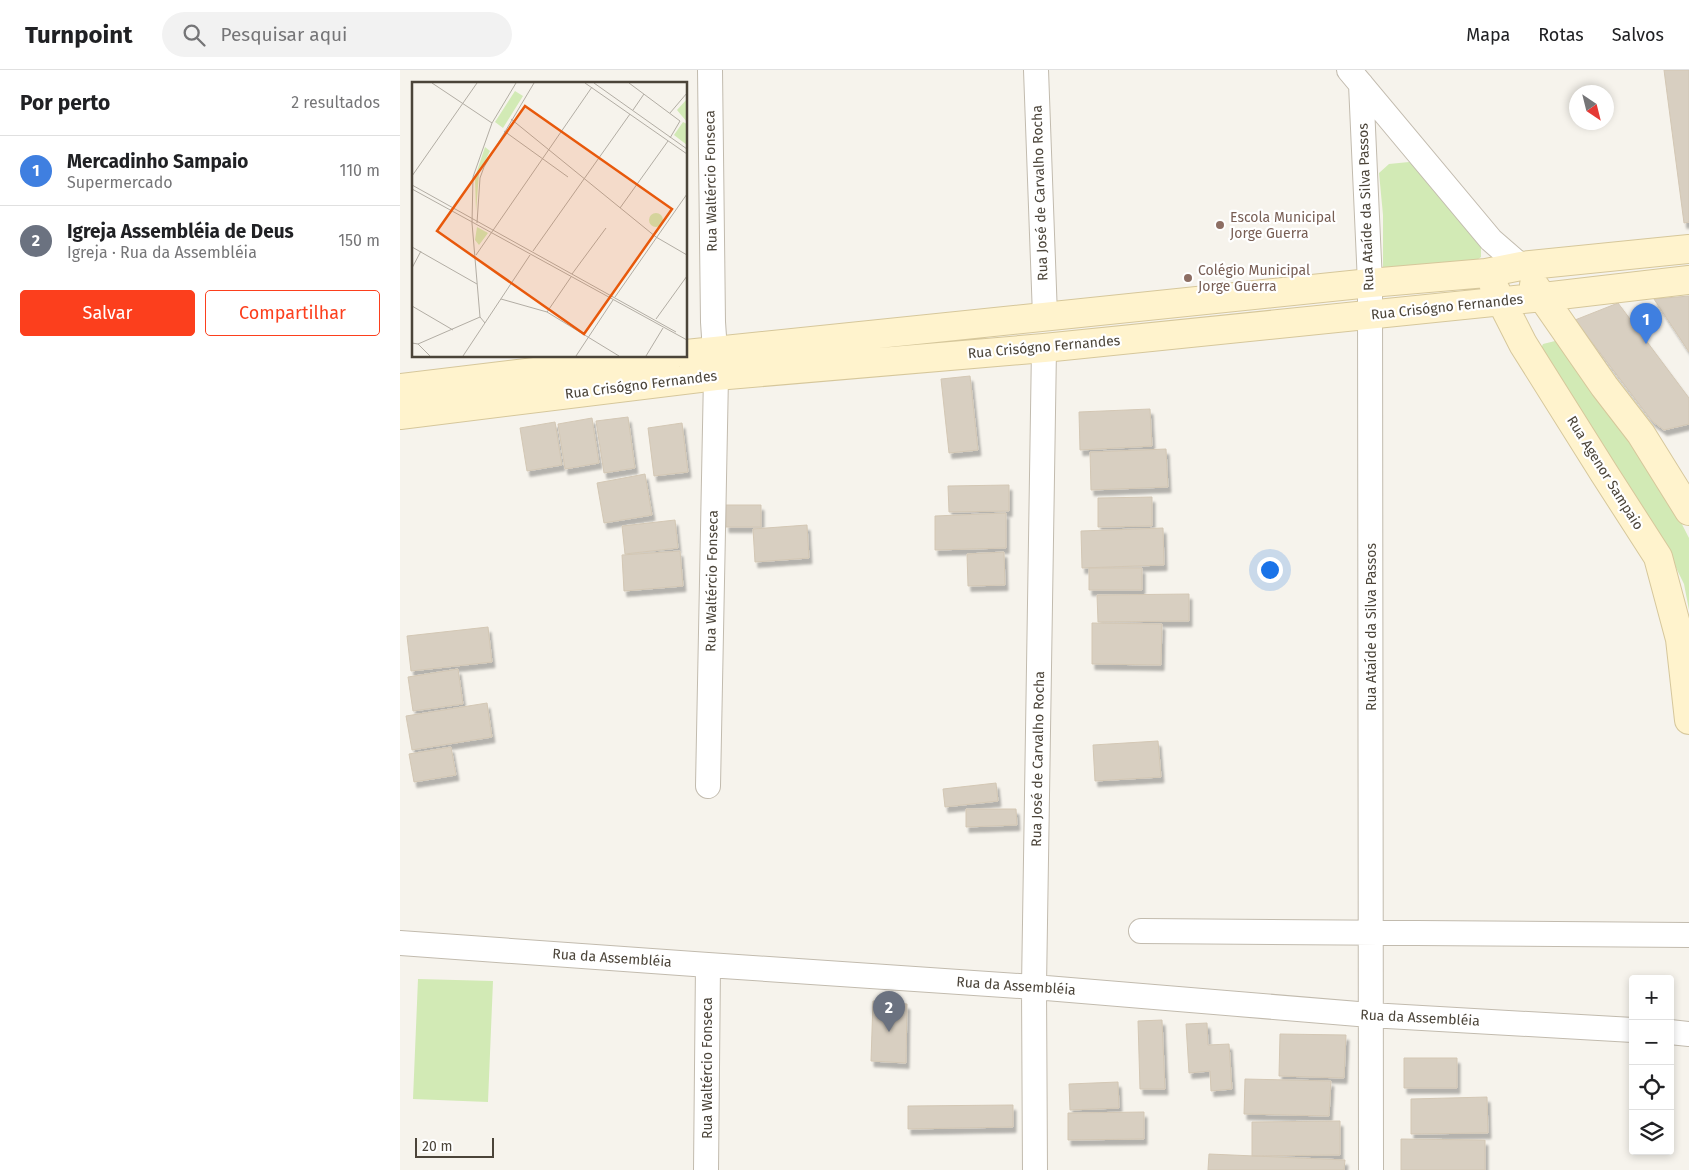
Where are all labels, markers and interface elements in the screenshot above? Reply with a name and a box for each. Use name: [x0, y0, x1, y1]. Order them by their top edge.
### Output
search box: [162, 12, 512, 57]
text: Turnpoint: [25, 21, 132, 49]
icon: search: [180, 21, 208, 49]
text: Pesquisar aqui: [220, 23, 347, 46]
text: Mapa: [1466, 24, 1510, 46]
text: Rotas: [1538, 24, 1584, 46]
text: Salvos: [1612, 24, 1664, 46]
inset map: [412, 82, 688, 358]
north arrow: [1569, 85, 1614, 130]
text: Por perto: [20, 90, 110, 116]
text: 2 resultados: [291, 93, 380, 112]
street label: Rua José de Carvalho Rocha: [1028, 105, 1052, 281]
street label: Rua Waltércio Fonseca: [701, 110, 721, 252]
street label: Rua Ataíde da Silva Passos: [1355, 122, 1377, 291]
text: Mercadinho Sampaio: [67, 150, 248, 173]
text: 1: [32, 161, 40, 180]
text: 110 m: [339, 161, 380, 180]
text: Supermercado: [67, 173, 173, 192]
place label: Escola Municipal Jorge Guerra: [1230, 209, 1336, 242]
marker: Escola Municipal Jorge Guerra: [1214, 219, 1226, 231]
text: Igreja Assembléia de Deus: [67, 220, 294, 243]
text: 2: [32, 231, 40, 250]
text: 150 m: [338, 231, 380, 250]
text: Igreja · Rua da Assembléia: [67, 243, 257, 262]
place label: Colégio Municipal Jorge Guerra: [1198, 262, 1310, 295]
marker: Colégio Municipal Jorge Guerra: [1182, 272, 1194, 284]
button: Salvar: [20, 290, 195, 336]
button: Compartilhar: [205, 290, 380, 336]
street label: Rua Crisógno Fernandes: [1370, 291, 1524, 323]
pin: 1: [1630, 303, 1662, 344]
street label: Rua Crisógno Fernandes: [967, 332, 1121, 362]
street label: Rua Crisógno Fernandes: [564, 367, 718, 403]
street label: Rua Agenor Sampaio: [1563, 413, 1647, 533]
street label: Rua Waltércio Fonseca: [702, 510, 722, 652]
street label: Rua Ataíde da Silva Passos: [1363, 543, 1380, 711]
your location: [1257, 557, 1283, 583]
street label: Rua José de Carvalho Rocha: [1028, 671, 1048, 847]
street label: Rua da Assembléia: [552, 945, 672, 971]
street label: Rua da Assembléia: [956, 973, 1076, 999]
map controls: [1629, 975, 1674, 1155]
button: +: [1629, 975, 1674, 1020]
pin: 2: [873, 991, 905, 1032]
street label: Rua Waltércio Fonseca: [699, 997, 716, 1139]
street label: Rua da Assembléia: [1360, 1006, 1480, 1030]
button: −: [1629, 1020, 1674, 1065]
button: locate: [1629, 1065, 1674, 1110]
button: layers: [1629, 1110, 1674, 1155]
scale bar: [415, 1135, 494, 1158]
text: 20 m: [422, 1138, 452, 1155]

